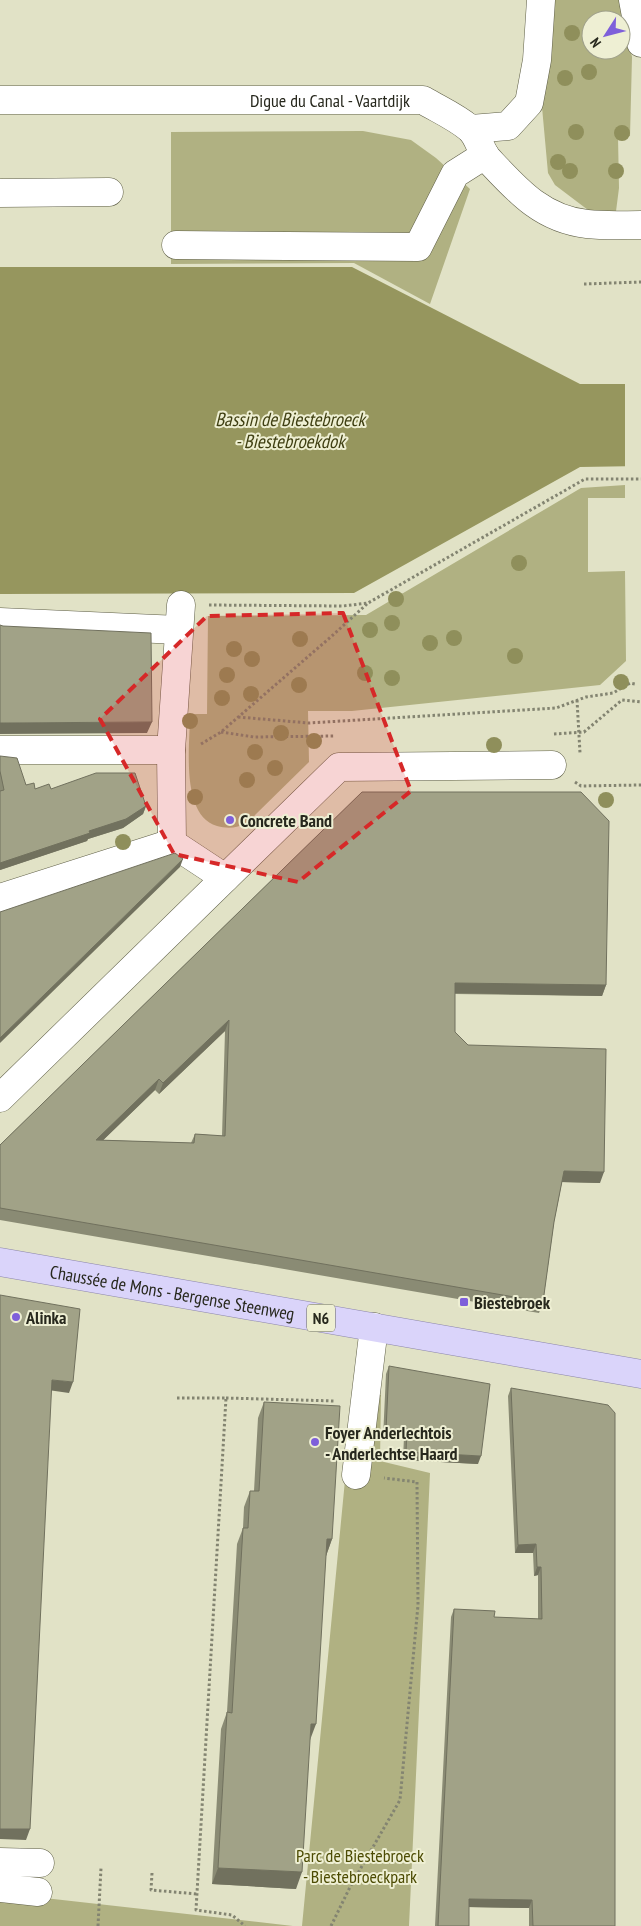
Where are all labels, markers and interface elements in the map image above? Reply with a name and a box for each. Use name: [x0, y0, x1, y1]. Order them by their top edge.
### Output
north arrow: [581, 10, 631, 60]
text: N: [586, 34, 605, 51]
street label: Digue du Canal - Vaartdijk: [250, 89, 410, 112]
water label: Bassin de Biestebroeck - Biestebroekdok: [215, 407, 367, 453]
place label: Concrete Band: [240, 809, 332, 832]
marker: Concrete Band: [224, 814, 236, 826]
street label: Chaussée de Mons - Bergense Steenweg: [48, 1259, 296, 1325]
place label: Biestebroek: [474, 1291, 551, 1314]
marker: Biestebroek: [458, 1296, 470, 1308]
road number: N6: [307, 1305, 335, 1332]
place label: Alinka: [25, 1306, 66, 1329]
marker: Alinka: [10, 1311, 22, 1323]
place label: Foyer Anderlechtois - Anderlechtse Haard: [325, 1421, 457, 1465]
marker: Foyer Anderlechtois - Anderlechtse Haard: [309, 1436, 321, 1448]
park label: Parc de Biestebroeck - Biestebroeckpark: [296, 1844, 424, 1888]

